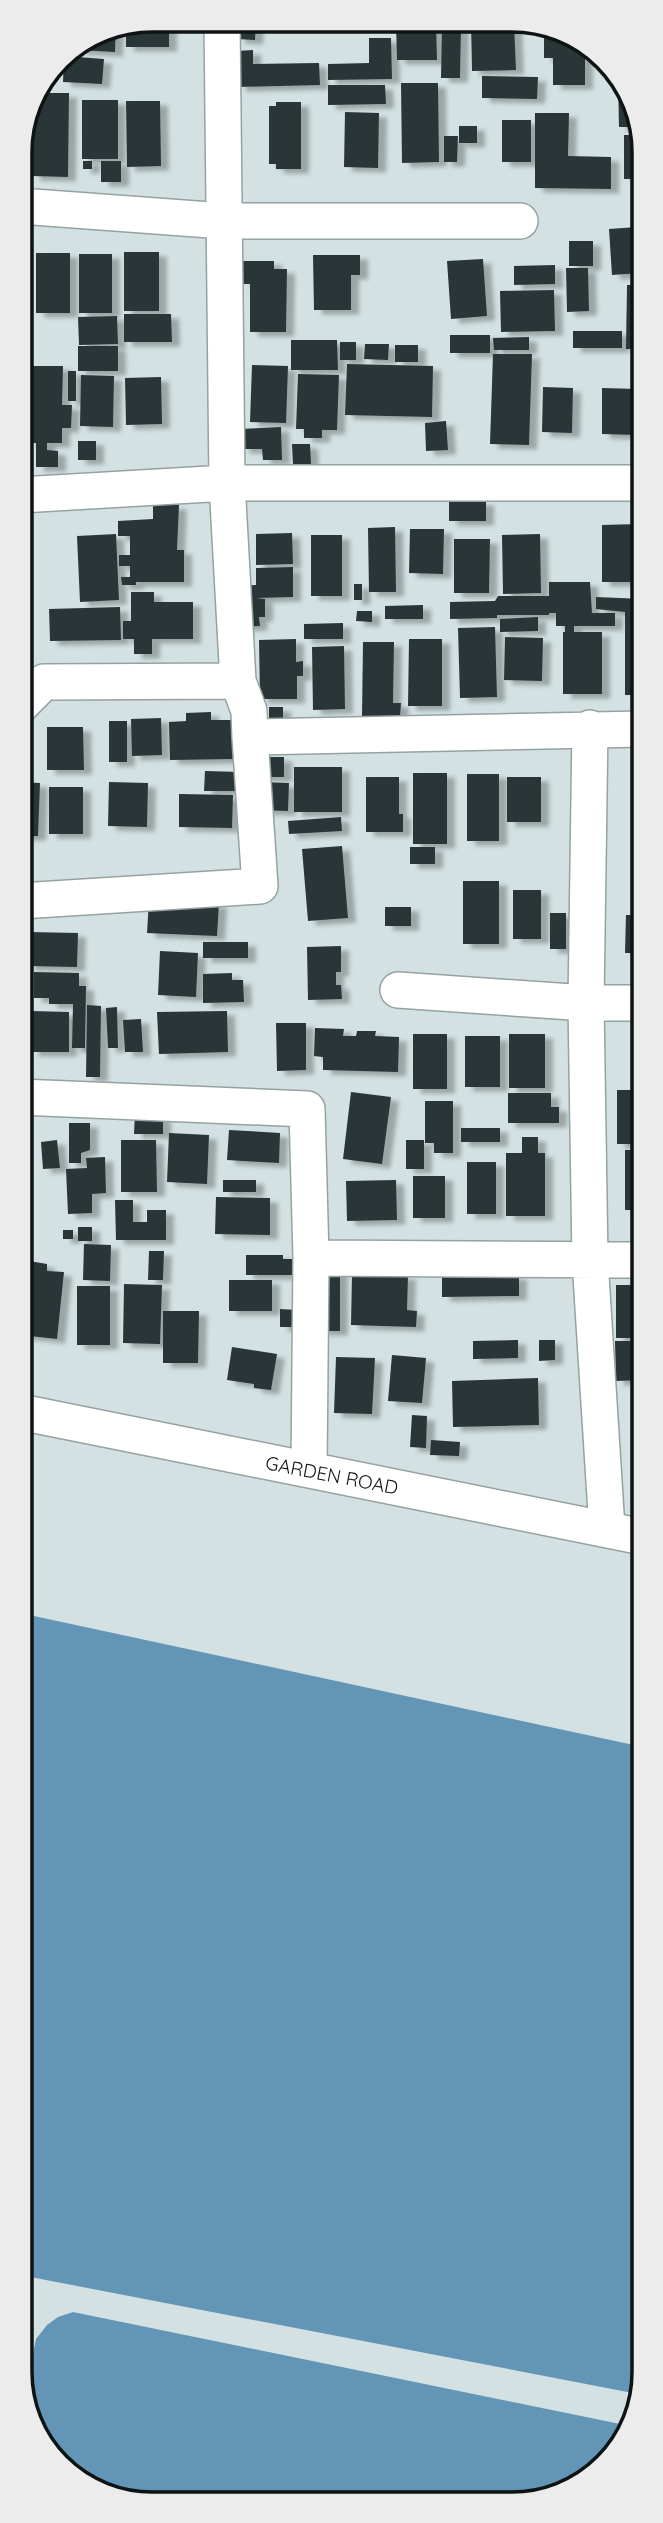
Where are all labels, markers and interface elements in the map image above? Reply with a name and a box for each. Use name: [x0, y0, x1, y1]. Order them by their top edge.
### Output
street label: GARDEN ROAD: [264, 1450, 400, 1500]

